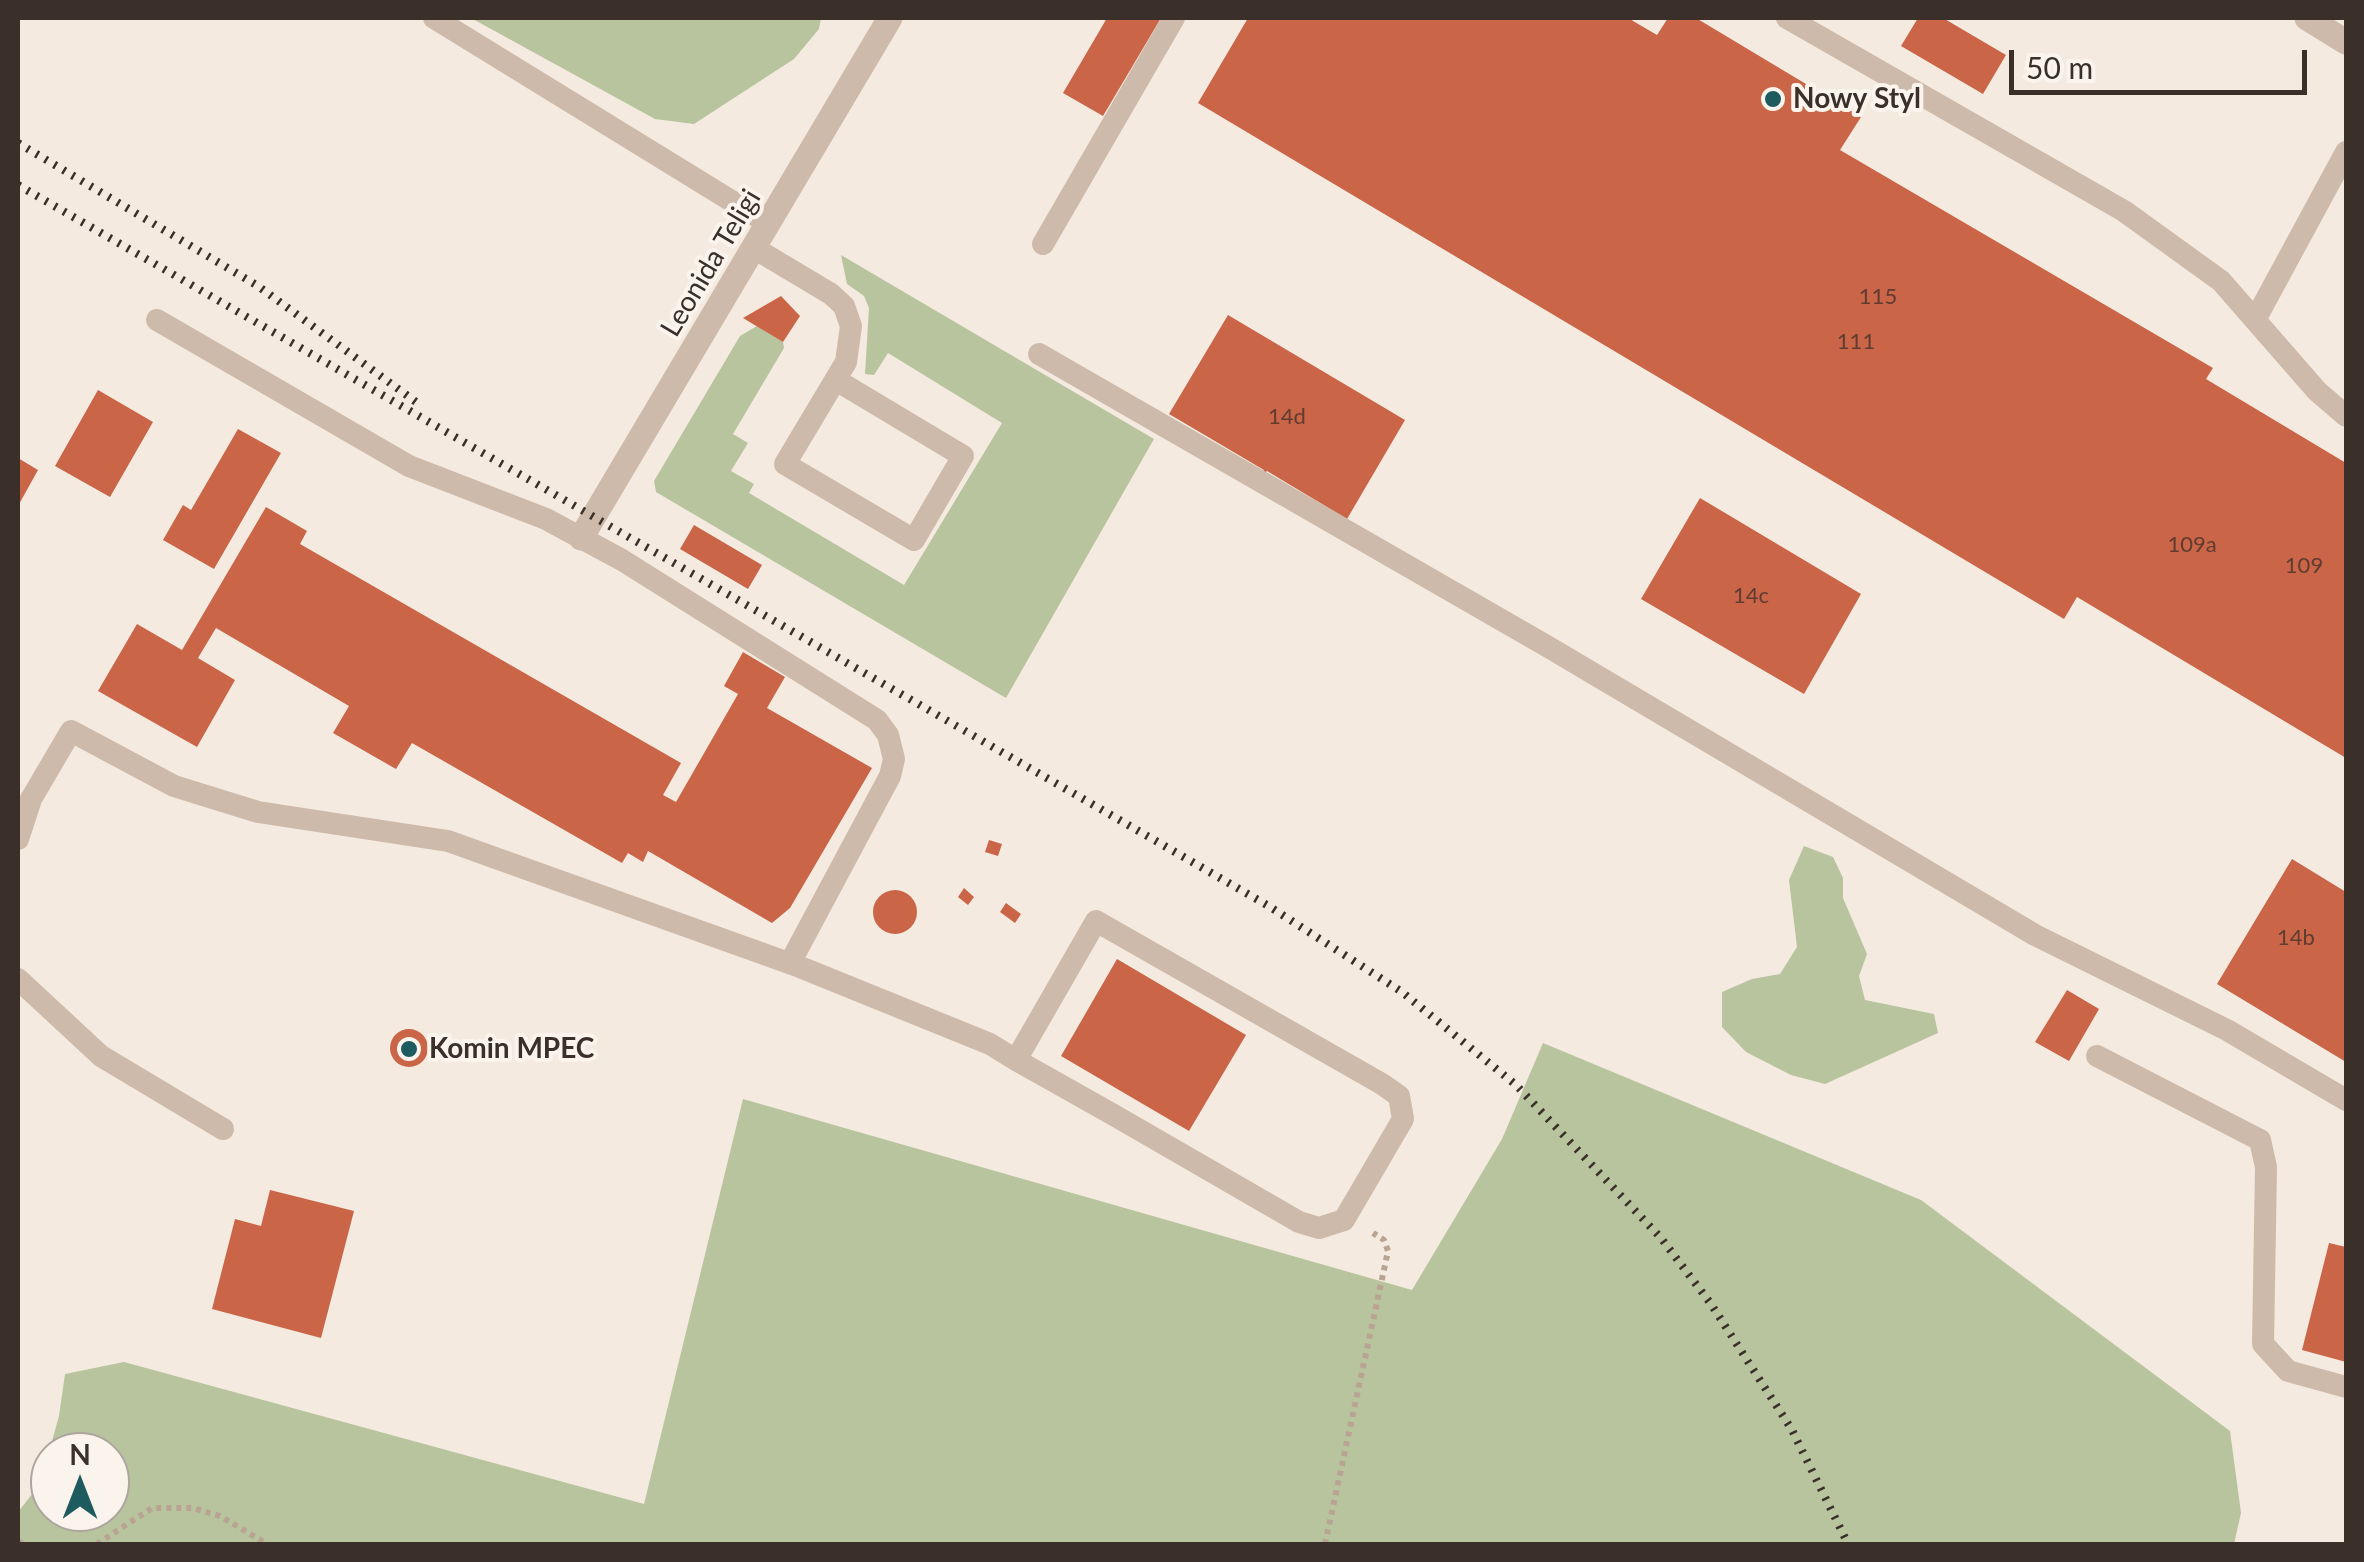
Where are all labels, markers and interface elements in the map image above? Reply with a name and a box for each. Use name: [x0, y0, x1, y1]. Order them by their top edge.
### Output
scale bar: [2014, 30, 2312, 92]
text: 50 m: [2026, 49, 2093, 85]
place label: Nowy Styl: [1793, 82, 1921, 116]
marker: Nowy Styl: [1762, 88, 1784, 110]
street label: Leonida Teligi: [654, 183, 768, 343]
house number: 115: [1859, 284, 1897, 310]
house number: 111: [1837, 329, 1875, 355]
house number: 14d: [1268, 404, 1306, 430]
house number: 109a: [2167, 532, 2217, 558]
house number: 109: [2285, 553, 2323, 579]
house number: 14c: [1733, 583, 1769, 609]
house number: 14b: [2277, 925, 2315, 951]
place label: Komin MPEC: [429, 1032, 594, 1066]
marker: Komin MPEC: [398, 1038, 420, 1060]
north arrow: [30, 1432, 130, 1532]
text: N: [69, 1437, 91, 1471]

